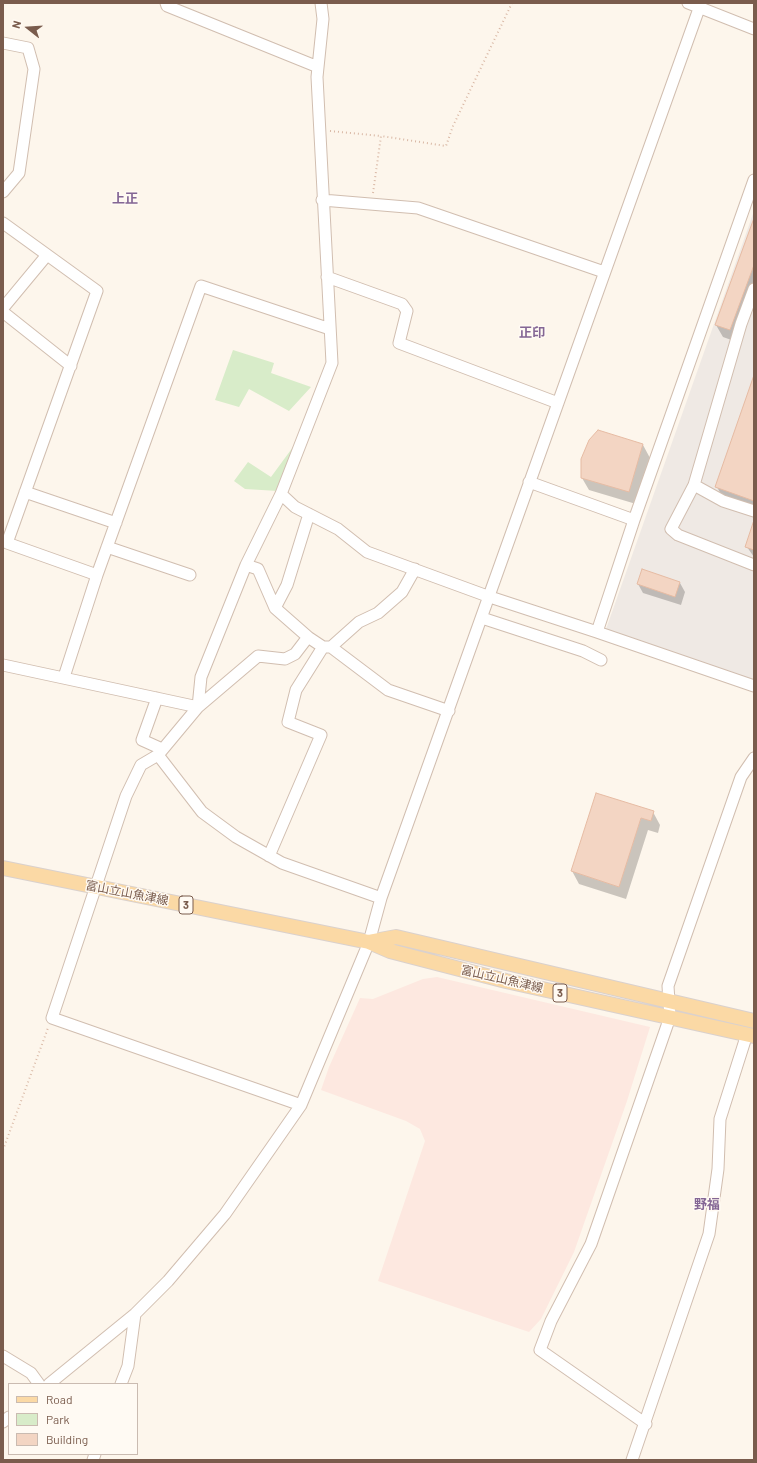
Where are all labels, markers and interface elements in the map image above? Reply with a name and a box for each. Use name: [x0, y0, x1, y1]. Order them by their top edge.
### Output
north arrow: [8, 8, 48, 48]
text: N: [9, 19, 23, 30]
district label: 上正: [112, 191, 138, 207]
district label: 正印: [519, 325, 545, 341]
street label: 富山立山魚津線: [84, 878, 170, 908]
road number: 3: [179, 896, 193, 914]
street label: 富山立山魚津線: [459, 963, 545, 995]
road number: 3: [553, 984, 567, 1002]
district label: 野福: [694, 1197, 720, 1213]
legend: [8, 1383, 138, 1455]
text: Road: [46, 1392, 73, 1406]
text: Park: [46, 1412, 70, 1426]
text: Building: [46, 1432, 88, 1446]

